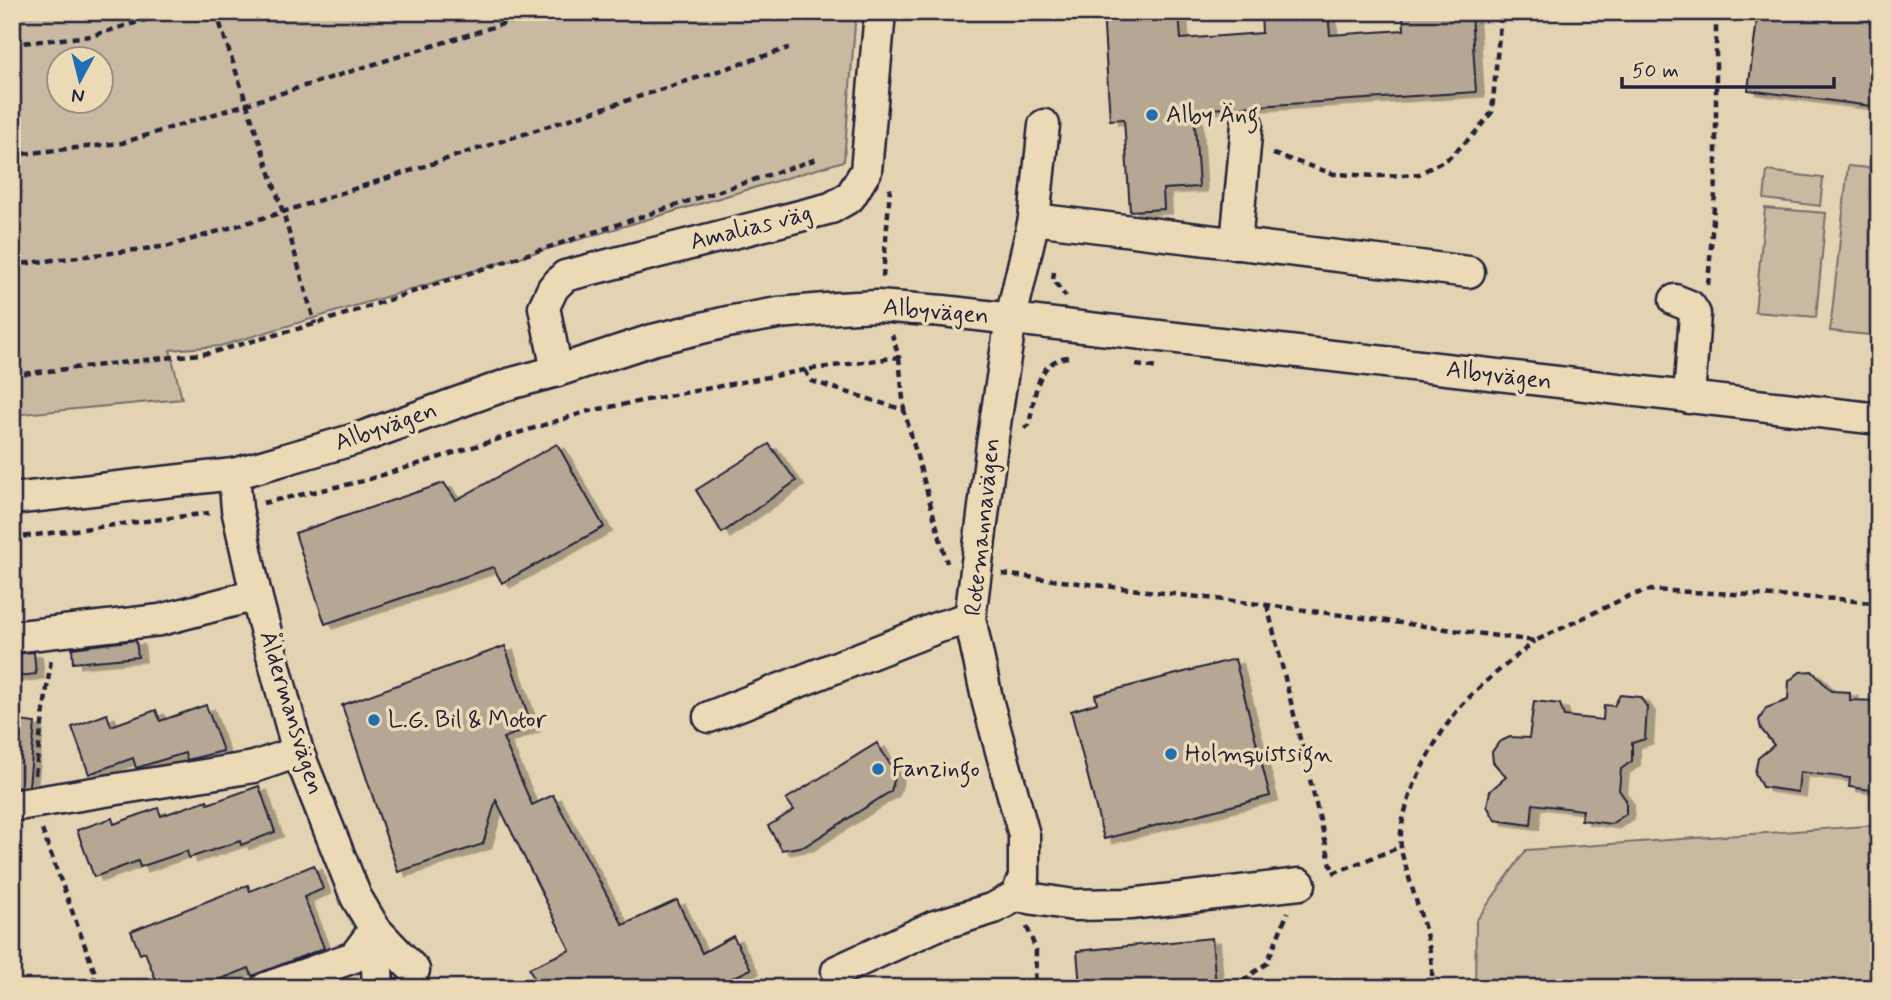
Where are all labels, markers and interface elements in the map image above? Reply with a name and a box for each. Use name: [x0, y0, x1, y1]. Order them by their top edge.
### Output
north arrow: [46, 46, 116, 116]
scale bar: [1622, 46, 1833, 90]
text: 50 m: [1632, 57, 1679, 85]
text: N: [70, 82, 86, 109]
place label: Alby Äng: [1166, 100, 1258, 134]
marker: Alby Äng: [1144, 107, 1160, 123]
street label: Amalias väg: [687, 198, 815, 258]
street label: Albyvägen: [882, 292, 990, 332]
street label: Albyvägen: [1444, 354, 1554, 398]
street label: Albyvägen: [331, 395, 441, 459]
street label: Rotemannavägen: [958, 437, 1008, 617]
street label: Åldermansvägen: [251, 627, 331, 799]
place label: L.G. Bil & Motor: [388, 705, 547, 736]
marker: L.G. Bil & Motor: [366, 712, 382, 728]
place label: Holmquistsign: [1185, 739, 1333, 773]
marker: Holmquistsign: [1163, 746, 1179, 762]
place label: Fanzingo: [892, 754, 980, 788]
marker: Fanzingo: [870, 761, 886, 777]

